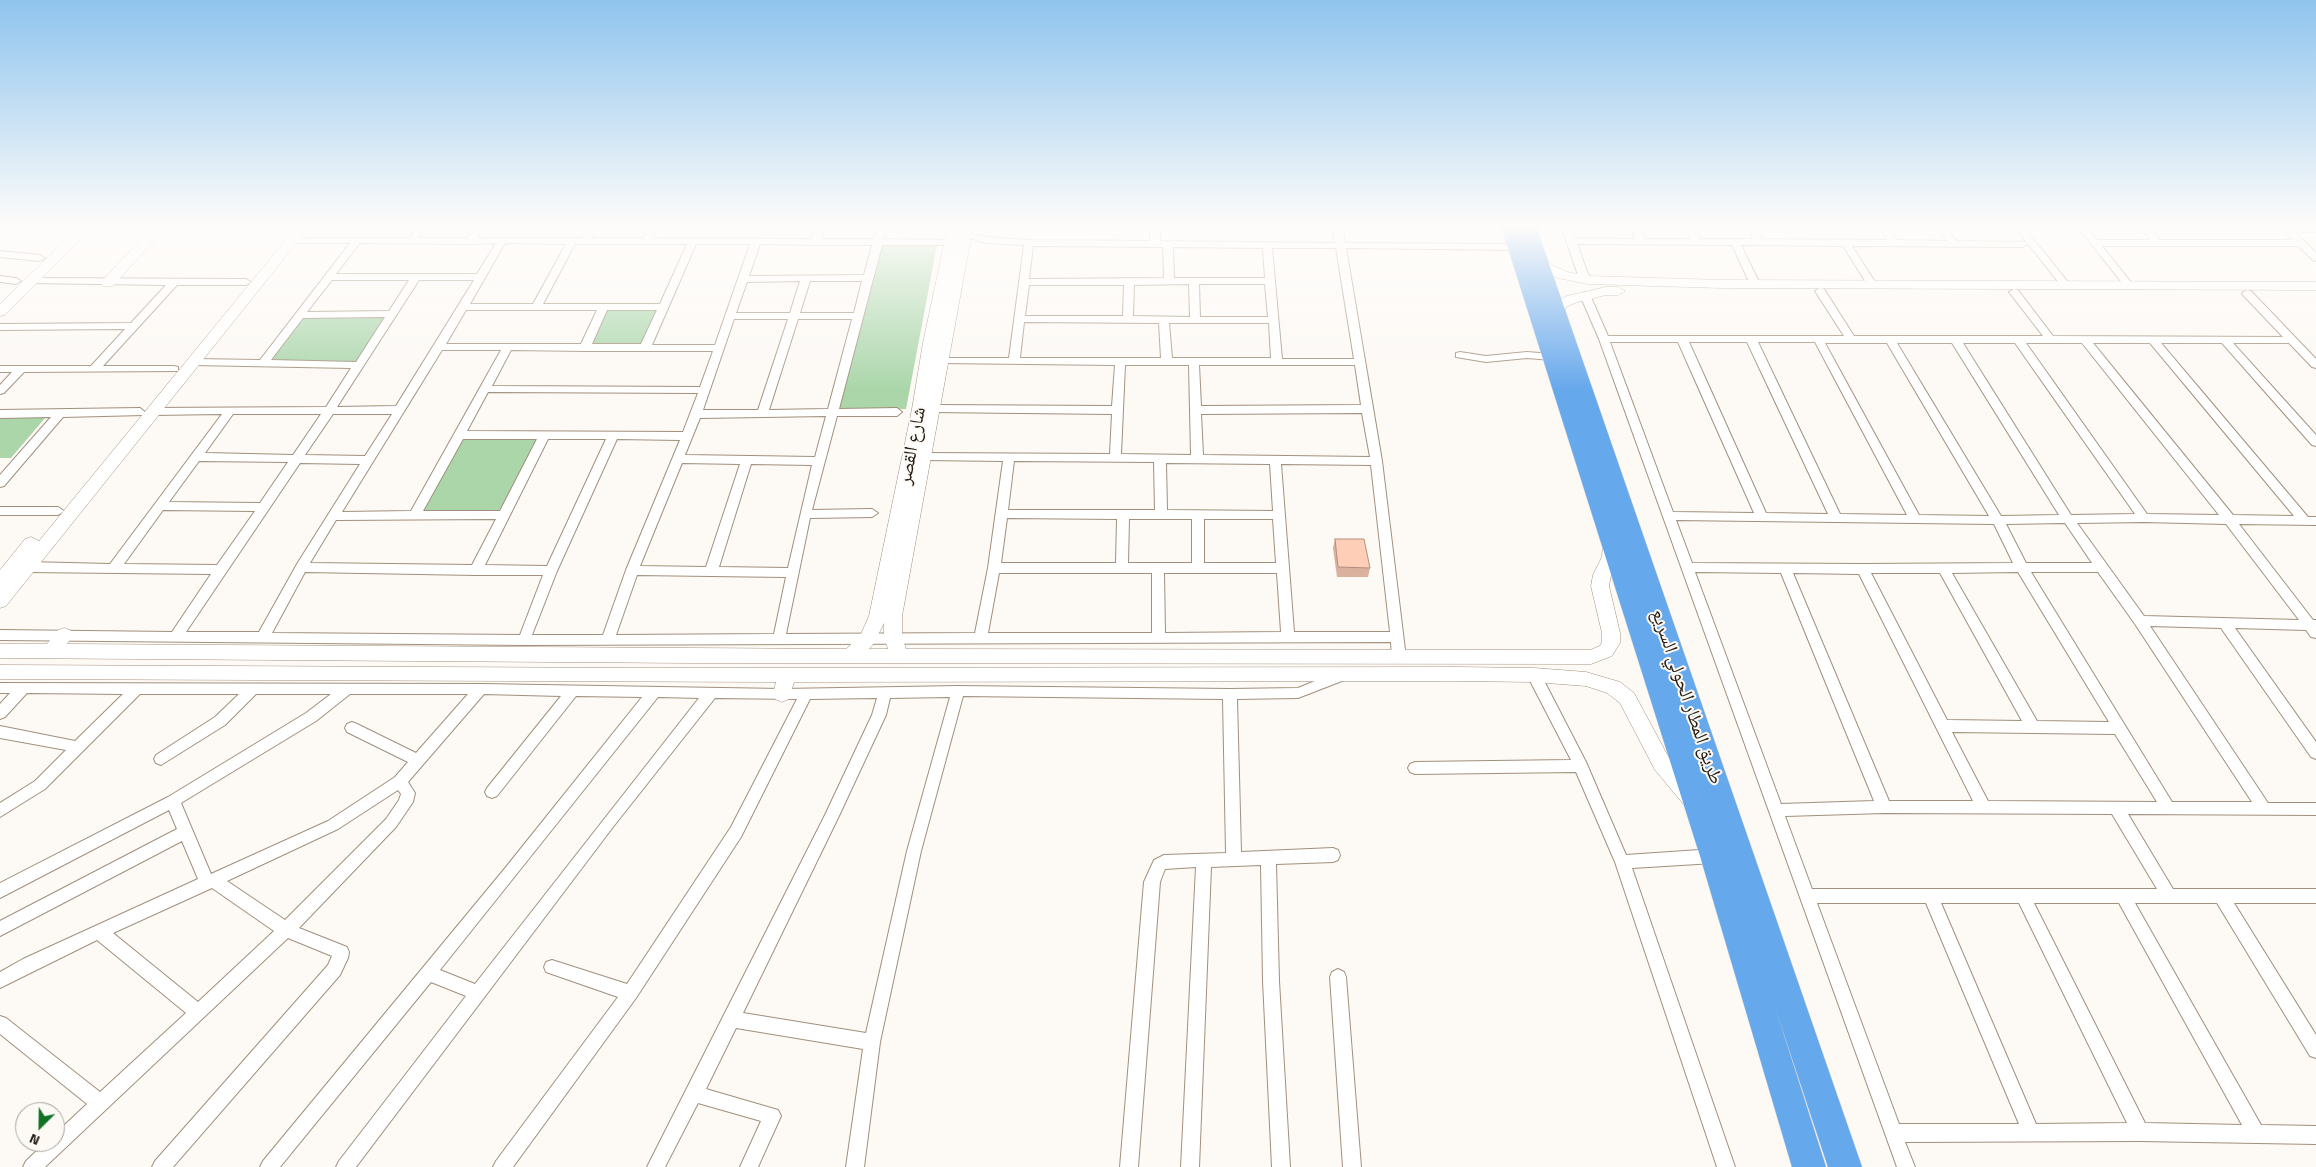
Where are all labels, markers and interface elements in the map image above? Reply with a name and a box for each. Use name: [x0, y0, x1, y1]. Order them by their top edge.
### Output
street label: شارع القصر: [894, 405, 932, 487]
street label: طريق المطار الحولي السريع: [1645, 607, 1727, 787]
north arrow: [15, 1102, 65, 1152]
text: N: [26, 1129, 43, 1152]

